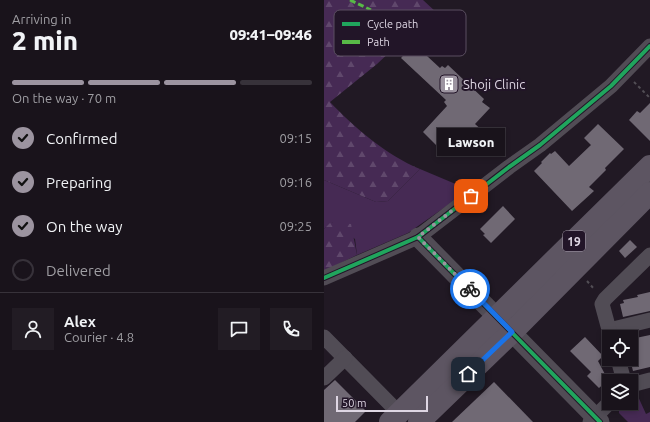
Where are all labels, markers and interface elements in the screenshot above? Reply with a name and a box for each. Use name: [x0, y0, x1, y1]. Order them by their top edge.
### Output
legend: [334, 10, 466, 56]
text: Arriving in: [12, 12, 71, 26]
text: Cycle path: [367, 18, 418, 30]
text: 2 min: [12, 26, 78, 55]
text: 09:41–09:46: [229, 26, 312, 43]
text: Path: [367, 36, 390, 48]
building icon: Shoji Clinic: [438, 73, 460, 95]
place label: Shoji Clinic: [463, 77, 525, 91]
text: On the way · 70 m: [12, 91, 116, 105]
icon: check: [12, 127, 34, 149]
callout: Lawson: [437, 128, 505, 156]
text: Confirmed: [46, 130, 118, 147]
text: 09:15: [279, 131, 312, 145]
text: Lawson: [448, 135, 494, 149]
icon: check: [12, 171, 34, 193]
text: Preparing: [46, 174, 112, 191]
text: 09:16: [279, 175, 312, 189]
pin: [454, 179, 488, 213]
icon: bag: [460, 185, 482, 207]
icon: check: [12, 215, 34, 237]
text: On the way: [46, 218, 122, 235]
text: 09:25: [279, 219, 312, 233]
road number: 19: [563, 231, 585, 251]
text: Delivered: [46, 262, 111, 279]
courier: [450, 269, 490, 309]
icon: bike: [459, 278, 481, 300]
button: person: [12, 308, 54, 350]
button: chat: [218, 308, 260, 350]
button: phone: [270, 308, 312, 350]
text: Alex: [64, 313, 96, 330]
text: Courier · 4.8: [64, 330, 134, 344]
map controls: [602, 330, 638, 410]
button: locate: [602, 330, 638, 366]
pin: [451, 357, 485, 391]
icon: home: [457, 363, 479, 385]
button: layers: [602, 374, 638, 410]
scale bar: [336, 394, 428, 413]
text: 50 m: [342, 397, 366, 409]

